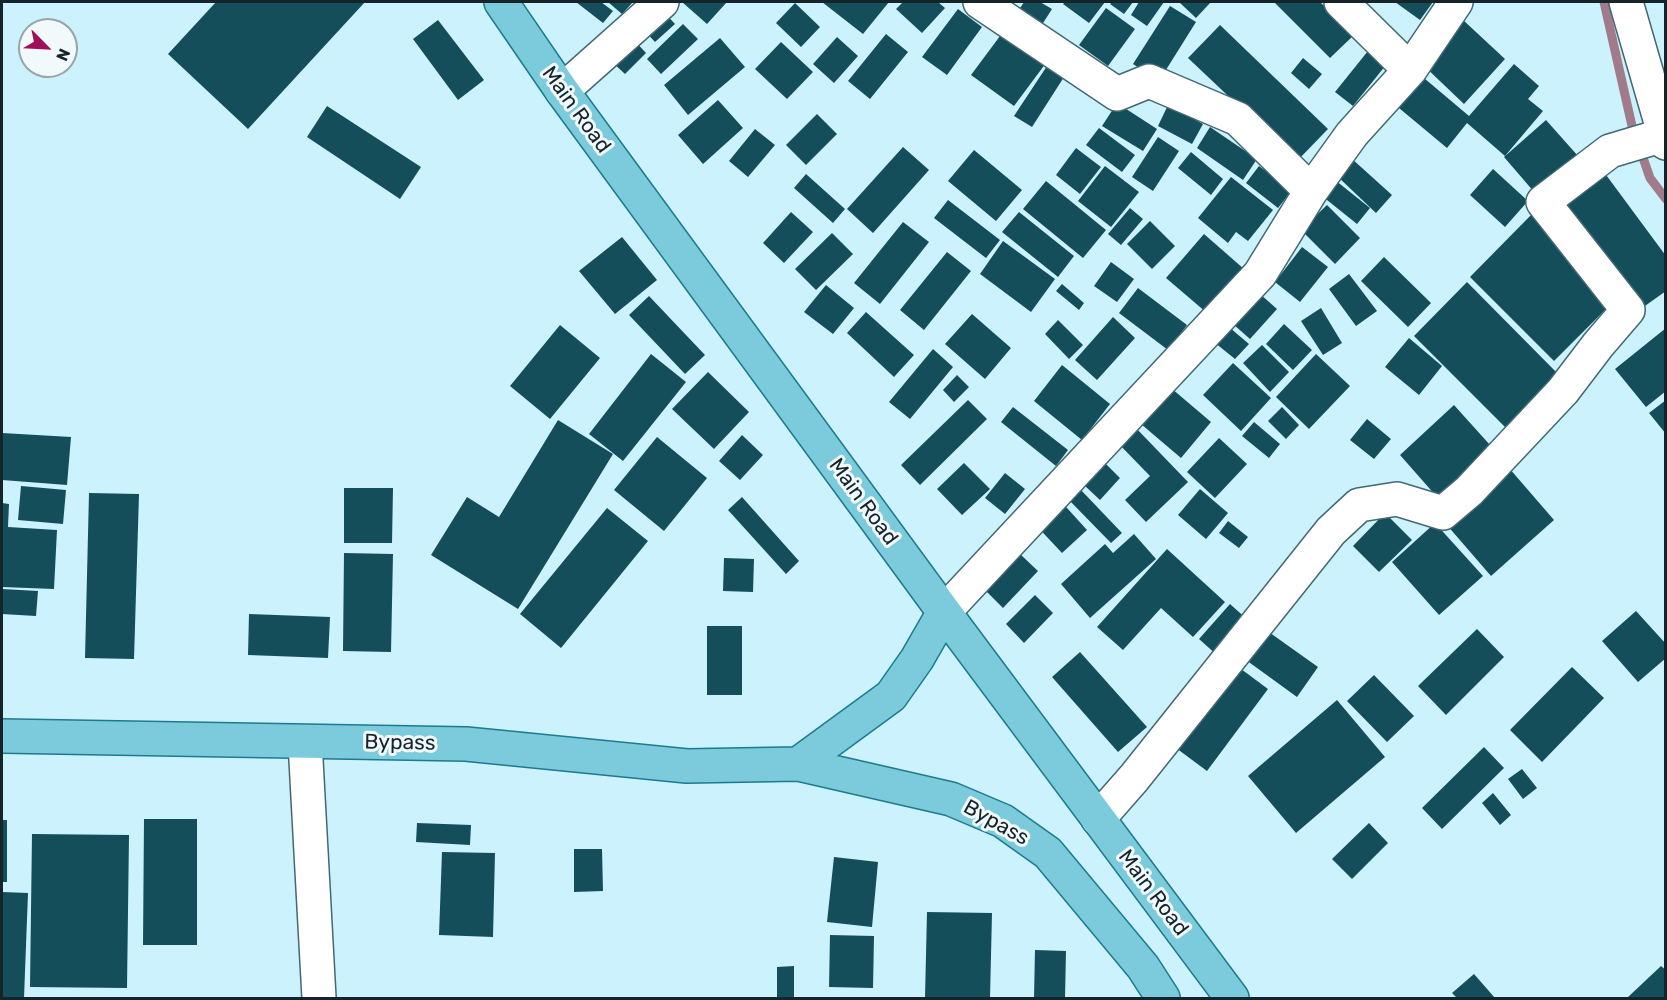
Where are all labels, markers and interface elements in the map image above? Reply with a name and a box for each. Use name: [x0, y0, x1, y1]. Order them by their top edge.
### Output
north arrow: [18, 18, 78, 78]
text: N: [52, 46, 74, 64]
street label: Main Road: [536, 62, 616, 158]
street label: Main Road: [823, 454, 903, 550]
street label: Bypass: [364, 730, 436, 756]
street label: Bypass: [959, 795, 1033, 851]
street label: Main Road: [1113, 845, 1193, 941]

